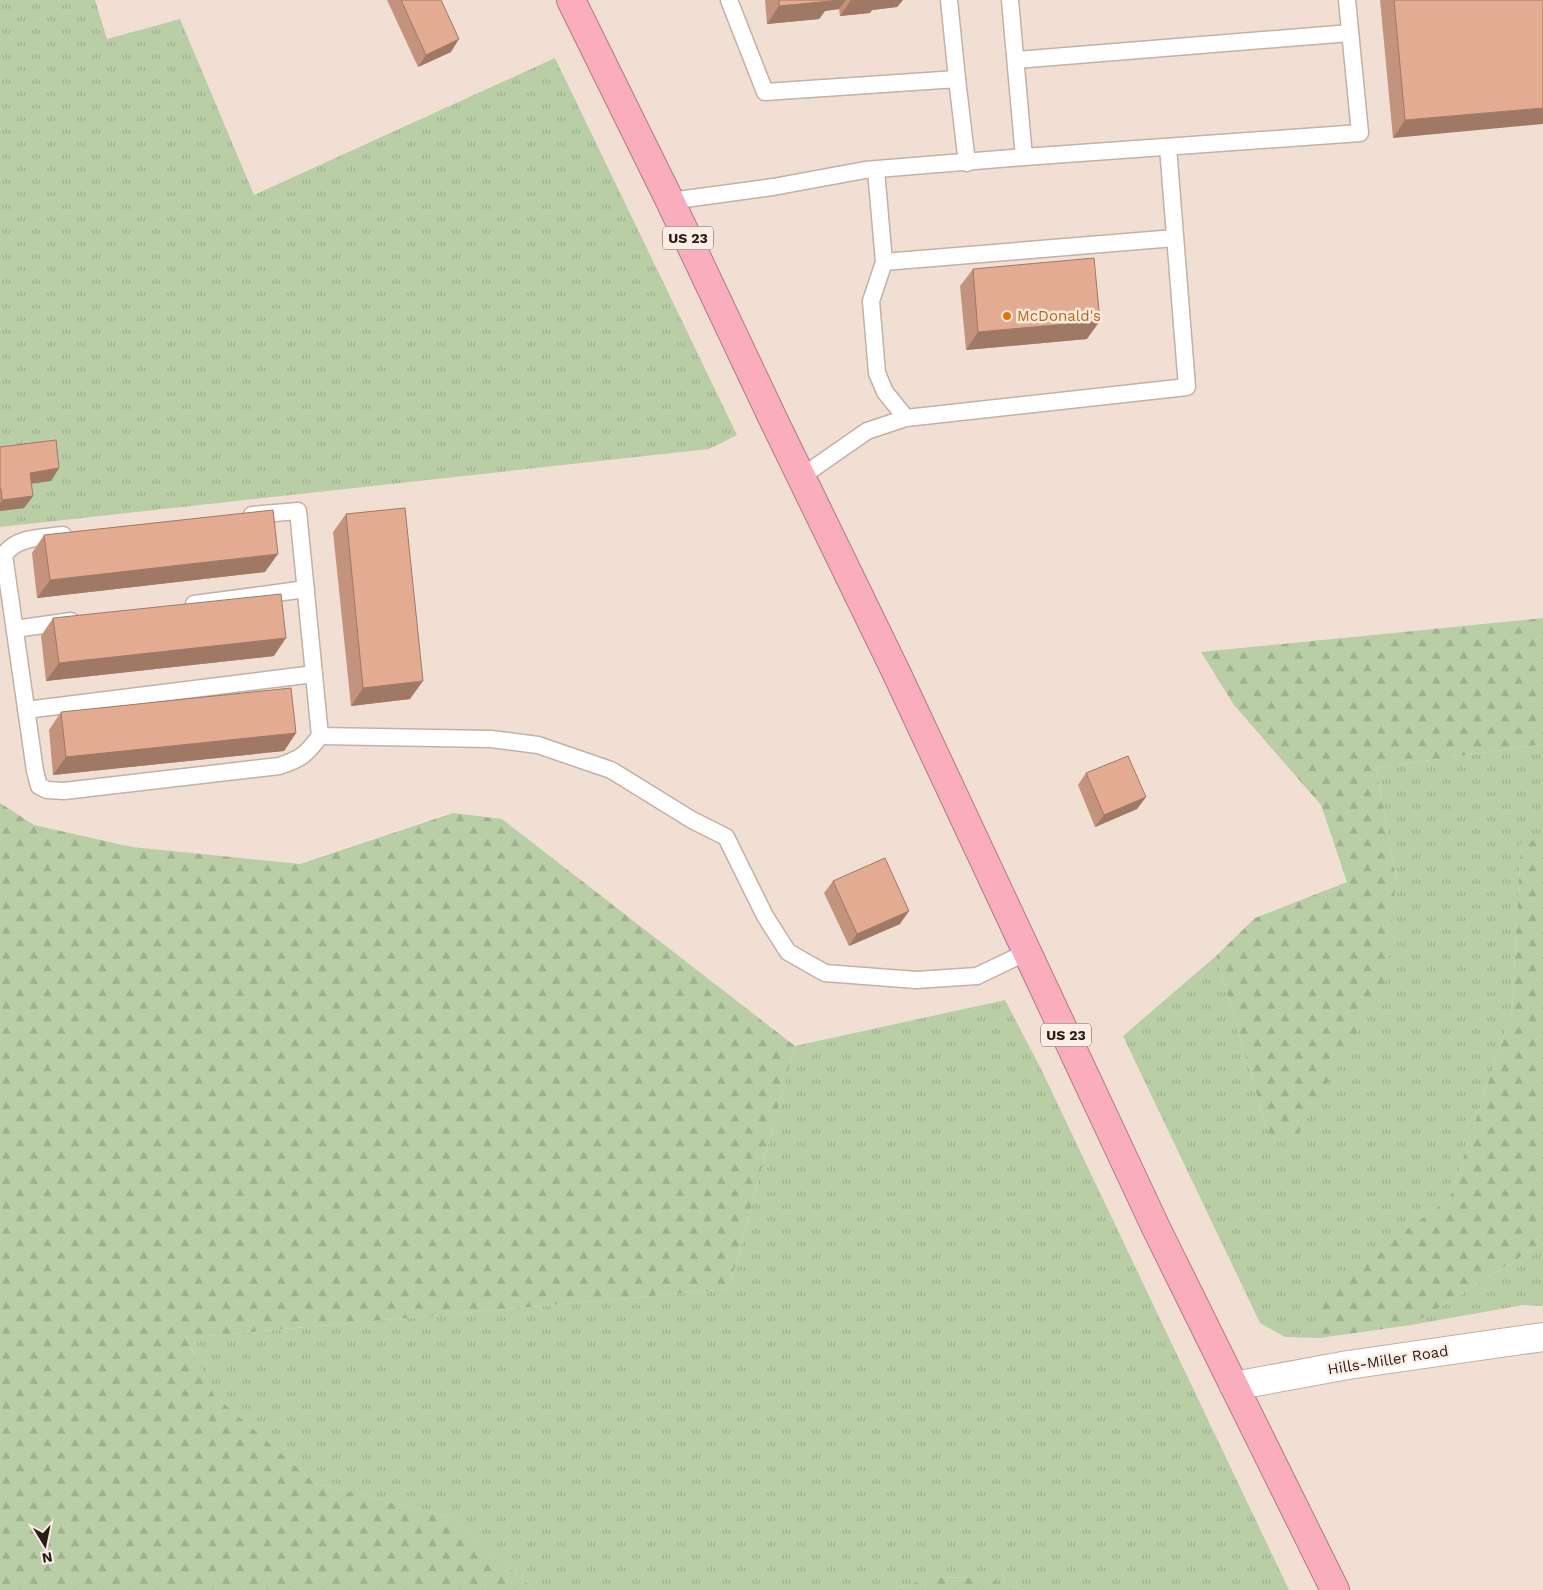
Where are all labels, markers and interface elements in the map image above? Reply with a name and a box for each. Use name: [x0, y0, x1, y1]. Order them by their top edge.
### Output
road number: US 23: [663, 227, 713, 250]
place label: McDonald's: [1017, 307, 1101, 325]
marker: McDonald's: [1001, 310, 1013, 322]
road number: US 23: [1041, 1024, 1091, 1046]
street label: Hills-Miller Road: [1326, 1342, 1450, 1378]
north arrow: [20, 1520, 70, 1570]
text: N: [41, 1549, 54, 1567]

